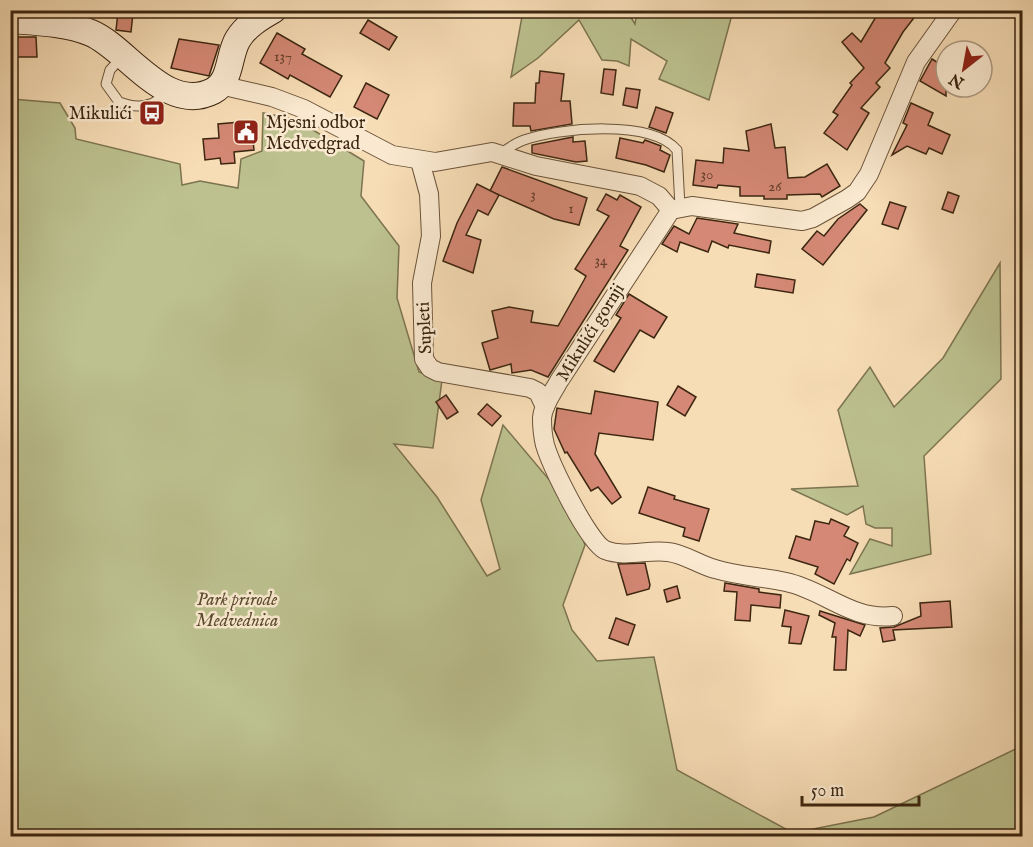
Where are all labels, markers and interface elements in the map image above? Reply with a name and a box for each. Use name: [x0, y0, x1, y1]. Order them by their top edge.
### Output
north arrow: [934, 39, 994, 99]
house number: 137: [274, 47, 292, 66]
text: N: [946, 68, 969, 93]
bus stop icon: Mikulići: [137, 98, 167, 128]
place label: Mikulići: [69, 103, 132, 126]
place label: Mjesni odbor Medvedgrad: [266, 112, 366, 156]
public building icon: Mjesni odbor Medvedgrad: [231, 117, 261, 147]
house number: 30: [701, 165, 713, 184]
house number: 26: [768, 177, 782, 196]
house number: 3: [530, 185, 536, 204]
house number: 1: [568, 199, 574, 218]
house number: 34: [595, 251, 608, 270]
street label: Mikulići gornji: [552, 279, 631, 386]
street label: Supleti: [413, 301, 438, 355]
park label: Park prirode Medvednica: [196, 589, 278, 633]
scale bar: [802, 769, 919, 807]
text: 50 m: [811, 780, 844, 803]

